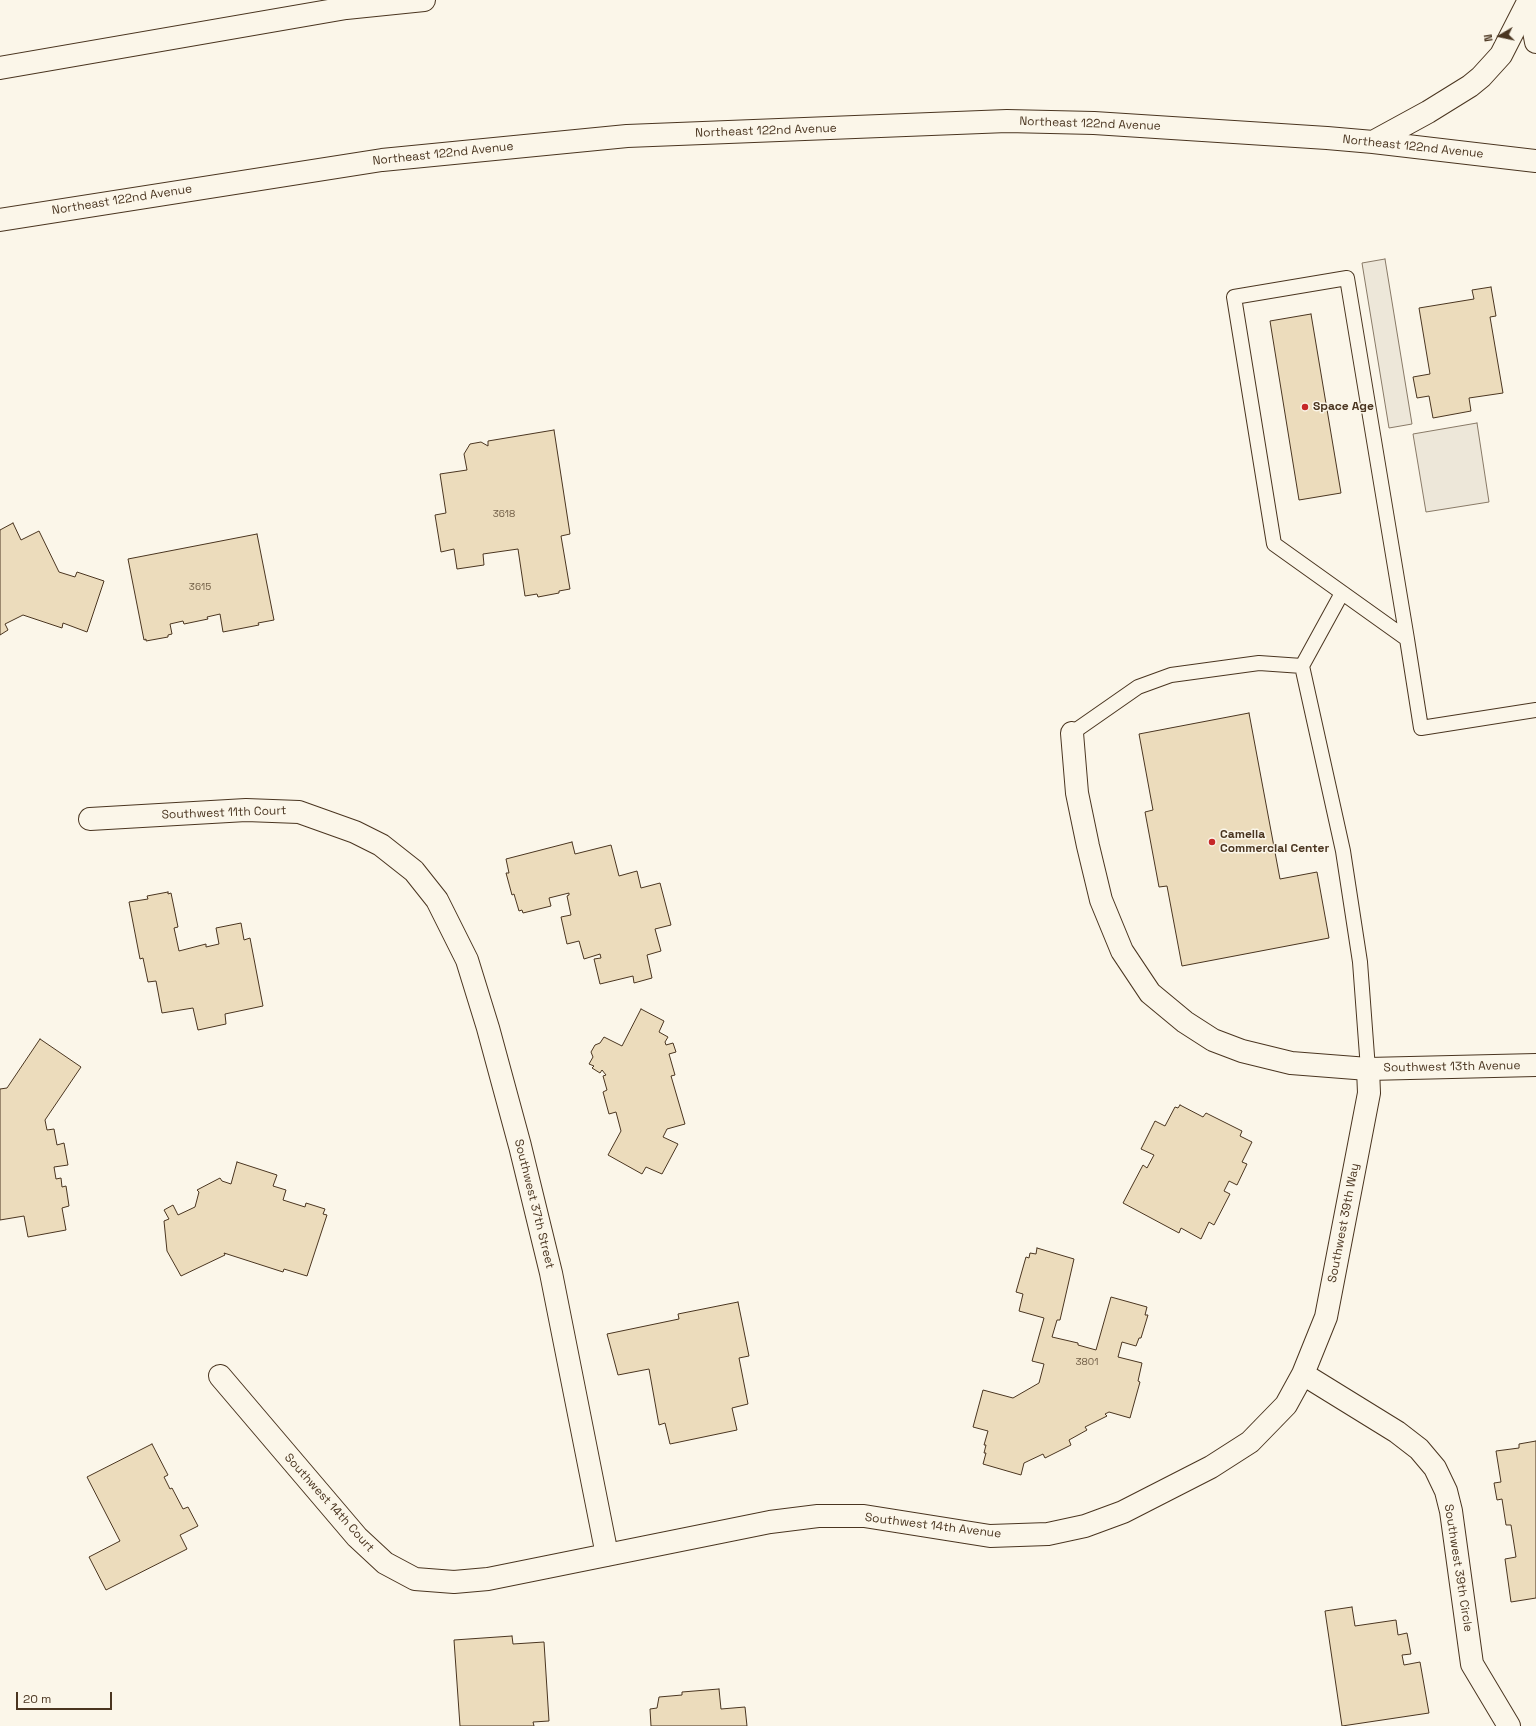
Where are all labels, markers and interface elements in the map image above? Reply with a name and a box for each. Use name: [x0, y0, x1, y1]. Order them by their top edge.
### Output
north arrow: [1480, 16, 1520, 56]
text: N: [1481, 33, 1496, 43]
street label: Northeast 122nd Avenue: [1019, 114, 1161, 134]
street label: Northeast 122nd Avenue: [695, 121, 837, 141]
street label: Northeast 122nd Avenue: [1342, 132, 1484, 162]
street label: Northeast 122nd Avenue: [372, 139, 514, 169]
street label: Northeast 122nd Avenue: [51, 182, 193, 218]
place label: Space Age: [1313, 400, 1374, 414]
marker: Space Age: [1300, 402, 1310, 412]
house number: 3618: [493, 508, 515, 520]
house number: 3615: [189, 581, 211, 593]
street label: Southwest 11th Court: [161, 804, 287, 822]
place label: Camella Commercial Center: [1220, 828, 1329, 856]
marker: Camella Commercial Center: [1207, 837, 1217, 847]
street label: Southwest 13th Avenue: [1383, 1059, 1521, 1075]
street label: Southwest 37th Street: [511, 1138, 557, 1270]
street label: Southwest 39th Way: [1325, 1162, 1363, 1284]
house number: 3801: [1076, 1356, 1098, 1368]
street label: Southwest 14th Court: [281, 1451, 377, 1555]
street label: Southwest 39th Circle: [1441, 1503, 1475, 1633]
street label: Southwest 14th Avenue: [864, 1510, 1002, 1542]
scale bar: [18, 1684, 114, 1710]
text: 20 m: [23, 1691, 51, 1707]

